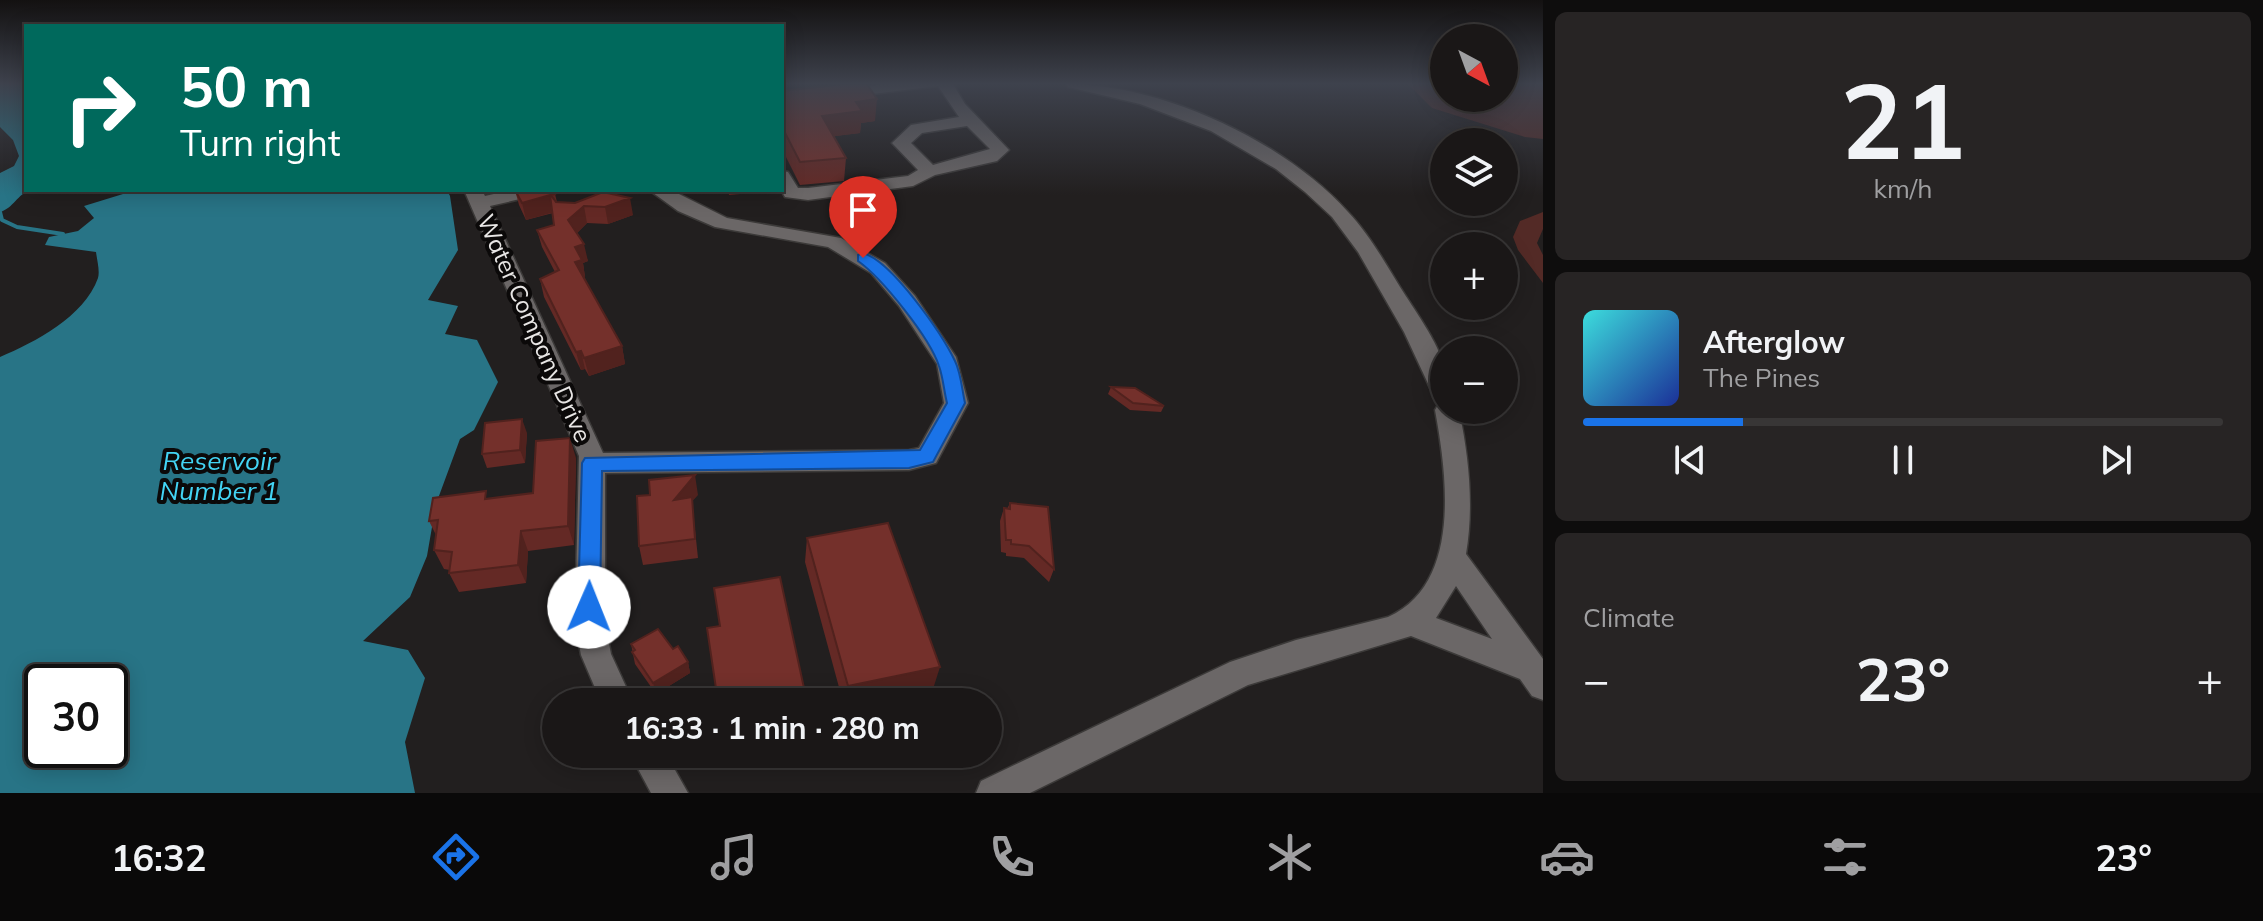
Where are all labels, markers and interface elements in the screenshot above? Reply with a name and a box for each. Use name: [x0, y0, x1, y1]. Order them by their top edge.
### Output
north arrow: [1430, 24, 1518, 112]
map controls: [1430, 24, 1518, 424]
text: 50 m: [180, 51, 313, 121]
text: 21: [1841, 54, 1965, 185]
icon: right: [48, 56, 152, 160]
text: Turn right: [180, 120, 341, 165]
button: layers: [1430, 128, 1518, 216]
text: km/h: [1874, 172, 1932, 205]
pin: [829, 176, 897, 258]
icon: arrive: [841, 188, 885, 232]
street label: Water Company Drive: [471, 209, 599, 447]
button: +: [1430, 232, 1518, 320]
text: Afterglow: [1703, 323, 1845, 361]
button: −: [1430, 336, 1518, 424]
text: The Pines: [1703, 361, 1820, 394]
icon: previous: [1668, 438, 1712, 482]
icon: pause: [1881, 438, 1925, 482]
icon: next: [2094, 438, 2138, 482]
water label: Reservoir Number 1: [160, 444, 278, 507]
position arrow: [547, 565, 631, 649]
text: Climate: [1583, 601, 1675, 634]
text: 23°: [1856, 641, 1950, 716]
text: −: [1583, 652, 1609, 707]
text: +: [2197, 652, 2223, 707]
speed limit sign: 30: [24, 664, 128, 768]
text: 16:33 · 1 min · 280 m: [624, 709, 920, 747]
icon: directions: [428, 829, 484, 885]
icon: music: [706, 829, 762, 885]
icon: phone: [984, 829, 1040, 885]
icon: climate: [1262, 829, 1318, 885]
icon: car: [1539, 829, 1595, 885]
icon: filters: [1817, 829, 1873, 885]
text: 16:32: [111, 835, 206, 880]
text: 23°: [2095, 835, 2152, 880]

